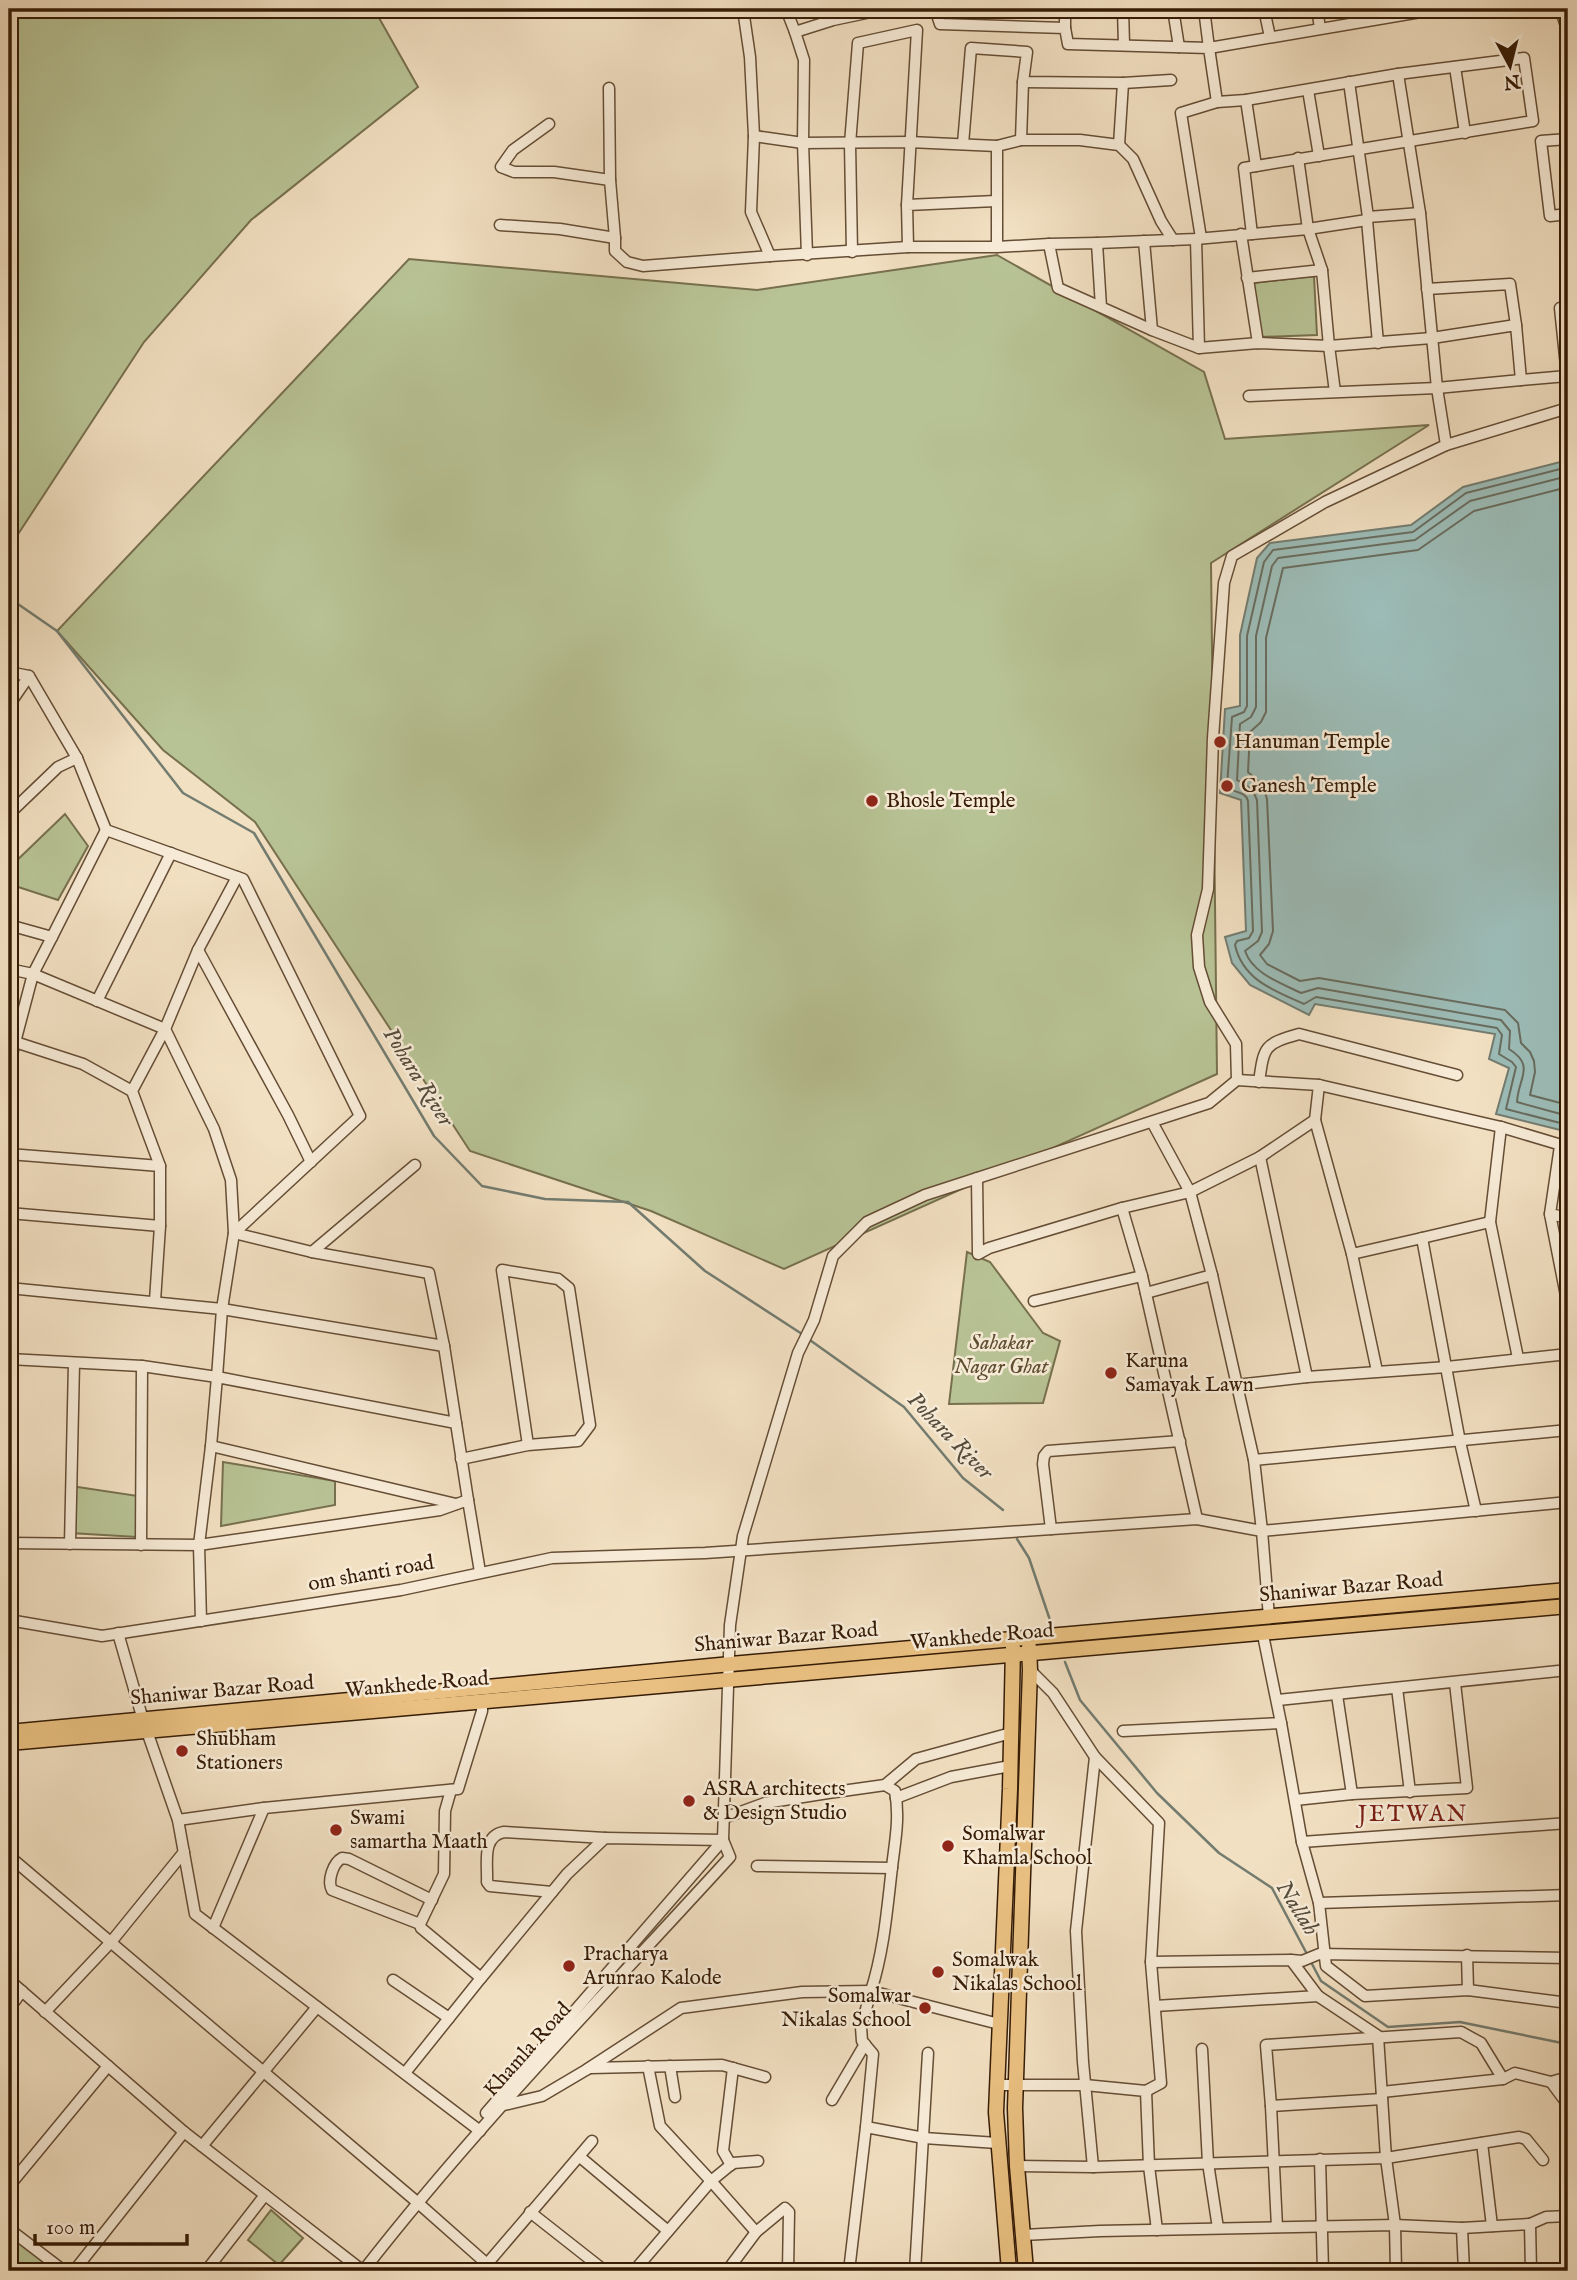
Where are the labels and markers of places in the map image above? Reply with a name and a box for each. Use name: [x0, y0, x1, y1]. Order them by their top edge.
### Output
place label: Hanuman Temple: [1234, 729, 1390, 756]
marker: Hanuman Temple: [1212, 734, 1228, 750]
place label: Ganesh Temple: [1241, 773, 1377, 800]
marker: Ganesh Temple: [1219, 778, 1235, 794]
place label: Bhosle Temple: [886, 788, 1016, 815]
marker: Bhosle Temple: [864, 793, 880, 809]
place label: Karuna Samayak Lawn: [1125, 1348, 1254, 1399]
marker: Karuna Samayak Lawn: [1103, 1365, 1119, 1381]
place label: Shubham Stationers: [196, 1726, 283, 1777]
marker: Shubham Stationers: [174, 1743, 190, 1759]
place label: ASRA architects & Design Studio: [702, 1776, 847, 1827]
marker: ASRA architects & Design Studio: [681, 1793, 697, 1809]
place label: Swami samartha Maath: [350, 1805, 488, 1856]
place label: Somalwar Khamla School: [962, 1821, 1093, 1872]
marker: Swami samartha Maath: [328, 1822, 344, 1838]
marker: Somalwar Khamla School: [940, 1838, 956, 1854]
place label: Pracharya Arunrao Kalode: [582, 1941, 722, 1992]
place label: Somalwak Nikalas School: [952, 1947, 1082, 1998]
marker: Pracharya Arunrao Kalode: [561, 1958, 577, 1974]
marker: Somalwak Nikalas School: [930, 1964, 946, 1980]
place label: Somalwar Nikalas School: [781, 1983, 911, 2034]
marker: Somalwar Nikalas School: [917, 2000, 933, 2016]

